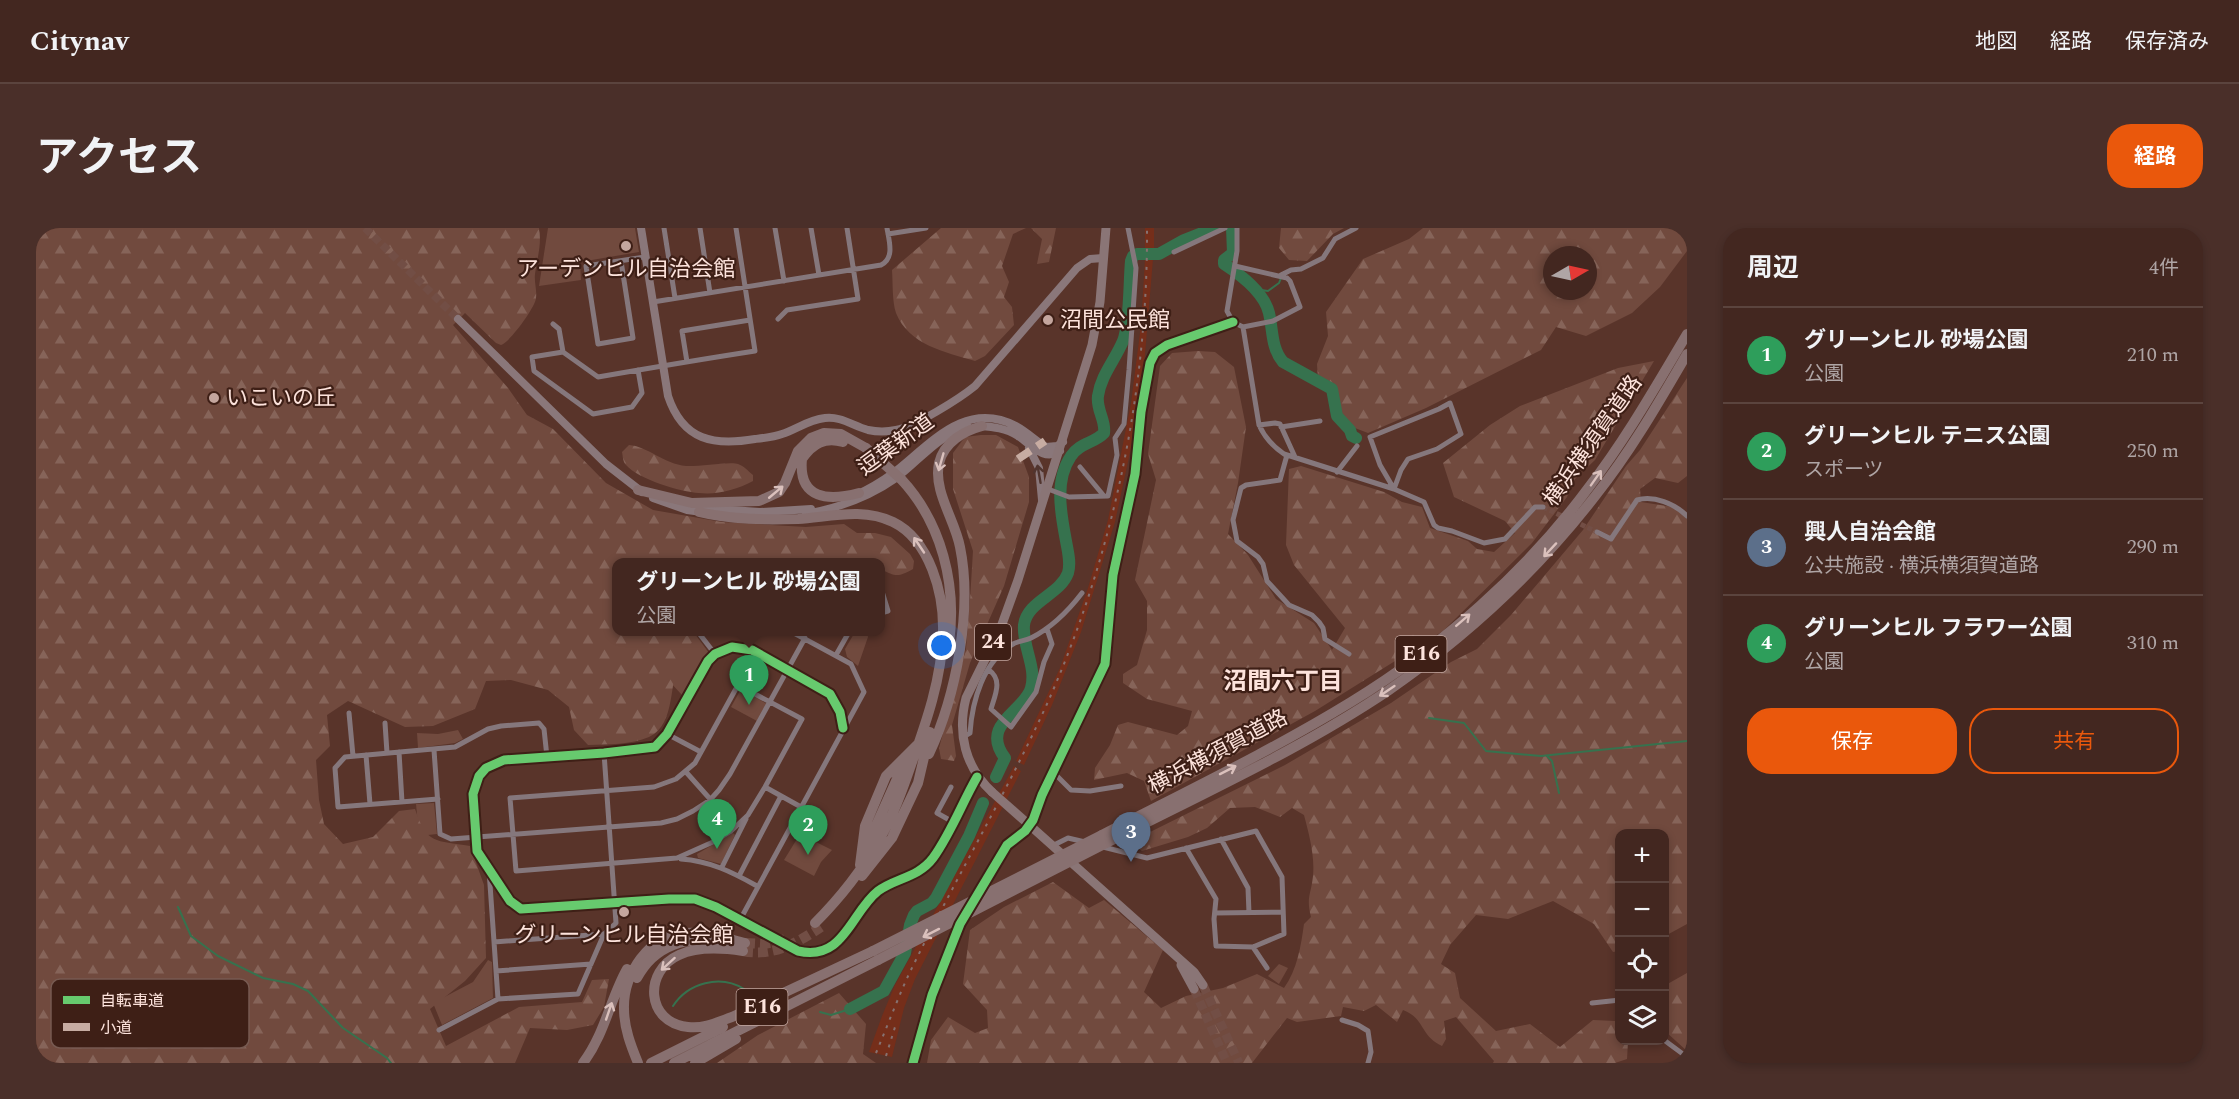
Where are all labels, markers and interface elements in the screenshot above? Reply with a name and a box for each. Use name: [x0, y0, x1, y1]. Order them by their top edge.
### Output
text: Citynav: [30, 20, 129, 63]
text: 地図: [1975, 26, 2017, 58]
text: 経路: [2050, 26, 2092, 58]
text: 保存済み: [2125, 26, 2209, 58]
button: 経路: [2107, 124, 2203, 188]
text: アクセス: [36, 127, 202, 190]
marker: アーデンヒル自治会館: [619, 239, 633, 253]
north arrow: [1543, 246, 1597, 300]
text: 周辺: [1747, 248, 1799, 288]
place label: アーデンヒル自治会館: [517, 253, 735, 286]
text: 4件: [2149, 253, 2179, 283]
place label: 沼間公民館: [1060, 304, 1170, 337]
marker: 沼間公民館: [1041, 313, 1055, 327]
text: グリーンヒル 砂場公園: [1804, 324, 2028, 357]
text: 1: [1761, 340, 1772, 370]
text: 210 m: [2127, 340, 2179, 370]
text: 公園: [1804, 359, 1844, 389]
street label: 横浜横須賀道路: [1535, 368, 1651, 514]
place label: いこいの丘: [226, 382, 336, 415]
marker: いこいの丘: [207, 391, 221, 405]
street label: 逗葉新道: [851, 406, 941, 484]
text: グリーンヒル テニス公園: [1804, 420, 2050, 453]
text: 2: [1761, 436, 1772, 466]
text: 250 m: [2127, 436, 2179, 466]
one-way arrow: [935, 452, 946, 471]
text: スポーツ: [1804, 455, 1884, 485]
one-way arrow: [1033, 465, 1044, 484]
one-way arrow: [1590, 470, 1602, 486]
one-way arrow: [768, 485, 783, 499]
text: 興人自治会館: [1804, 516, 1936, 549]
text: 3: [1761, 532, 1772, 562]
text: 290 m: [2127, 532, 2179, 562]
one-way arrow: [913, 538, 925, 554]
one-way arrow: [1543, 542, 1557, 557]
text: 公共施設 · 横浜横須賀道路: [1804, 551, 2039, 581]
popup: [612, 558, 885, 636]
text: グリーンヒル 砂場公園: [636, 566, 861, 599]
text: 公園: [636, 601, 676, 631]
text: グリーンヒル フラワー公園: [1804, 612, 2072, 645]
one-way arrow: [1455, 613, 1470, 627]
road number: 24: [975, 624, 1011, 660]
text: 4: [1761, 628, 1772, 658]
text: 310 m: [2127, 628, 2179, 658]
your location: [927, 631, 956, 660]
road number: E16: [1396, 636, 1446, 672]
text: 公園: [1804, 647, 1844, 677]
pin: 1: [730, 656, 768, 705]
district label: 沼間六丁目: [1223, 664, 1343, 700]
one-way arrow: [1379, 685, 1396, 697]
street label: 横浜横須賀道路: [1142, 701, 1294, 803]
button: 保存: [1747, 708, 1957, 774]
button: 共有: [1969, 708, 2179, 774]
one-way arrow: [1219, 763, 1237, 775]
pin: 4: [698, 800, 736, 849]
pin: 2: [788, 806, 828, 855]
pin: 3: [1112, 812, 1150, 862]
map controls: [1615, 829, 1669, 1045]
button: +: [1615, 829, 1669, 883]
button: −: [1615, 883, 1669, 937]
marker: グリーンヒル自治会館: [617, 905, 631, 919]
place label: グリーンヒル自治会館: [515, 919, 733, 952]
one-way arrow: [923, 927, 940, 939]
button: locate: [1615, 937, 1669, 991]
one-way arrow: [660, 957, 675, 971]
legend: [51, 979, 249, 1048]
text: 自転車道: [100, 989, 164, 1013]
road number: E16: [736, 989, 788, 1025]
button: layers: [1615, 991, 1669, 1045]
one-way arrow: [605, 1002, 616, 1021]
text: 小道: [100, 1016, 132, 1040]

